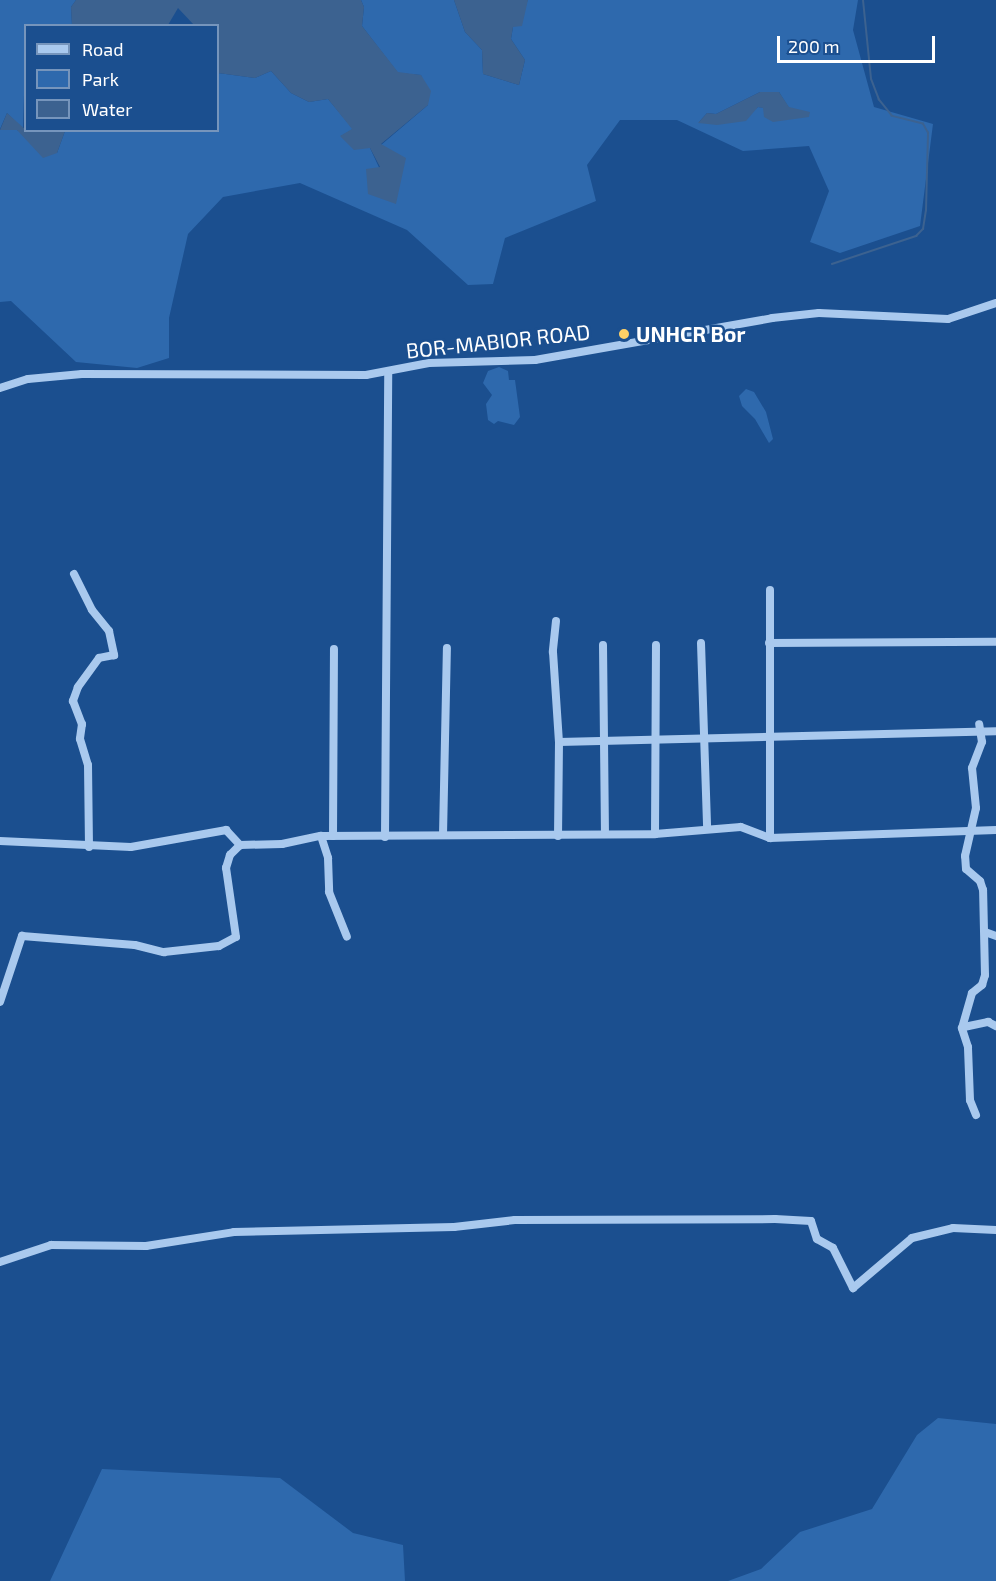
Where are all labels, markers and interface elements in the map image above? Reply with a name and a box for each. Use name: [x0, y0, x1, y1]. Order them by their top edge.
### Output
legend: [24, 24, 219, 132]
scale bar: [780, 24, 938, 62]
text: 200 m: [788, 35, 840, 57]
text: Road: [82, 38, 123, 60]
text: Park: [82, 68, 119, 90]
text: Water: [82, 98, 132, 120]
street label: BOR-MABIOR ROAD: [405, 319, 591, 363]
place label: UNHCR Bor: [636, 321, 745, 347]
marker: UNHCR Bor: [617, 327, 631, 341]

